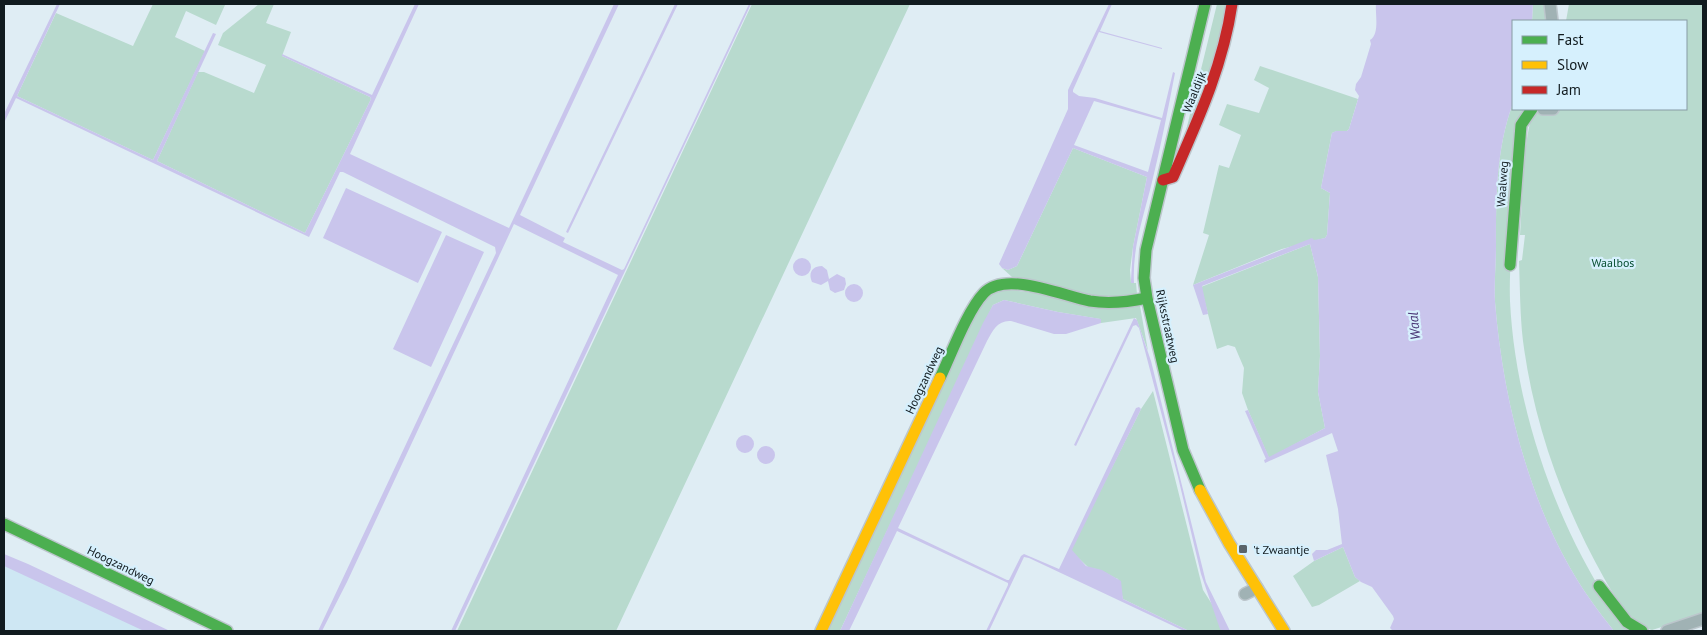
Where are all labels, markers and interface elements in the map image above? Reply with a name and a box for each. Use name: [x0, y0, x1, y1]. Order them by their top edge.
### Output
legend: [1512, 20, 1687, 110]
text: Fast: [1557, 30, 1584, 49]
text: Slow: [1557, 55, 1588, 74]
street label: Waaldijk: [1179, 69, 1209, 115]
text: Jam: [1556, 80, 1581, 99]
street label: Waalweg: [1493, 161, 1511, 207]
park label: Waalbos: [1592, 255, 1634, 270]
street label: Rijksstraatweg: [1153, 288, 1183, 364]
water label: Waal: [1404, 311, 1424, 341]
street label: Hoogzandweg: [902, 344, 946, 416]
street label: Hoogzandweg: [85, 542, 157, 588]
place label: 't Zwaantje: [1253, 542, 1309, 557]
marker: 't Zwaantje: [1237, 543, 1249, 555]

